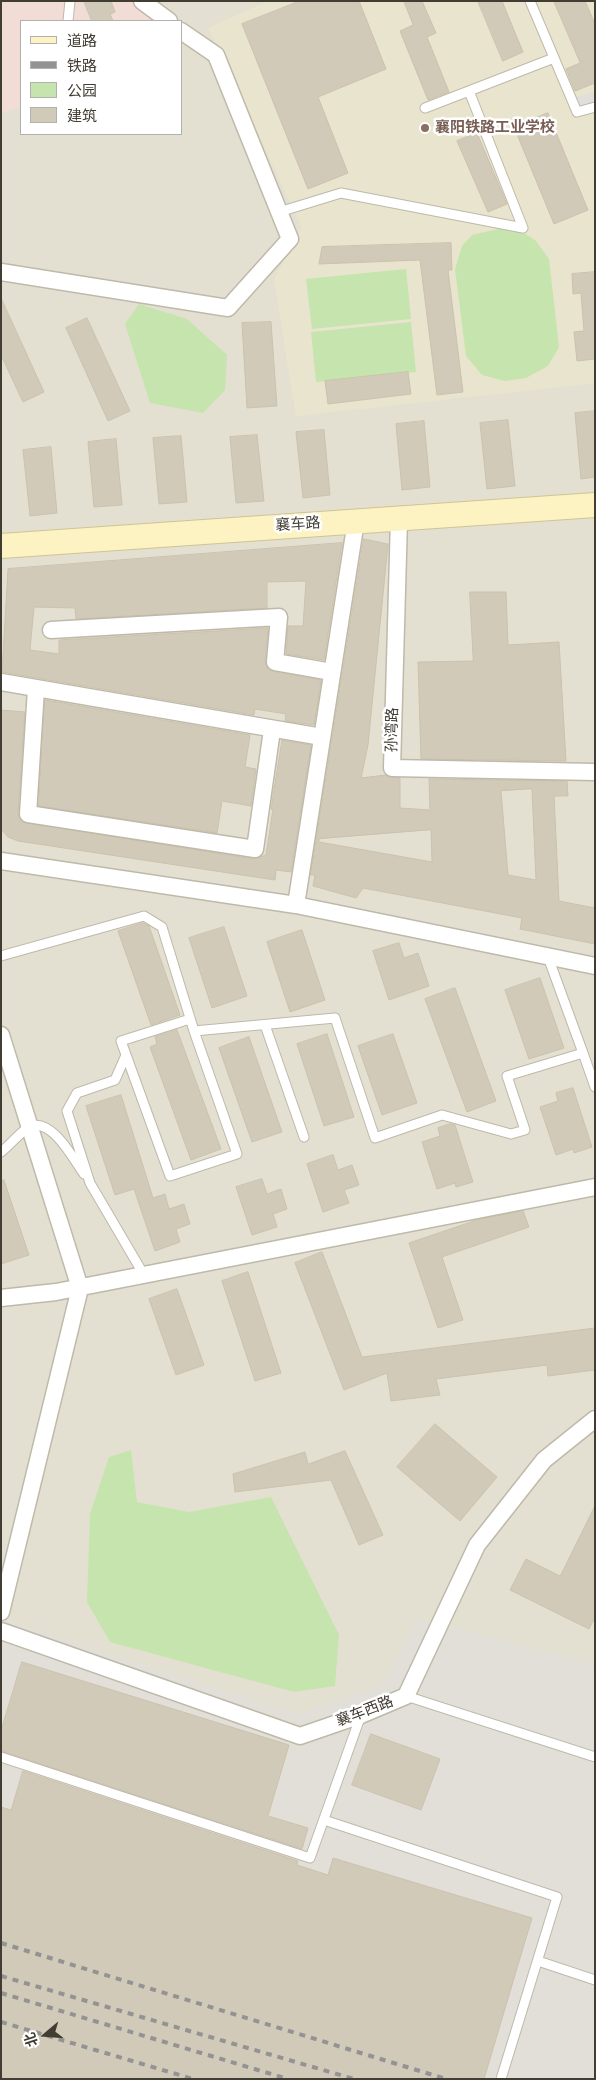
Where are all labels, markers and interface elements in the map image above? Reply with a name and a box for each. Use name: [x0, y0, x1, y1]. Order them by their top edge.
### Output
legend: [20, 20, 182, 135]
text: 道路: [67, 32, 97, 50]
text: 铁路: [67, 57, 97, 75]
text: 公园: [67, 82, 97, 100]
text: 建筑: [67, 107, 97, 125]
place label: 襄阳铁路工业学校: [435, 119, 555, 137]
marker: 襄阳铁路工业学校: [419, 122, 431, 134]
street label: 襄车路: [275, 514, 321, 536]
street label: 孙湾路: [384, 707, 402, 753]
street label: 襄车西路: [334, 1693, 396, 1731]
north arrow: [20, 2010, 70, 2060]
text: 北: [21, 2031, 41, 2049]

